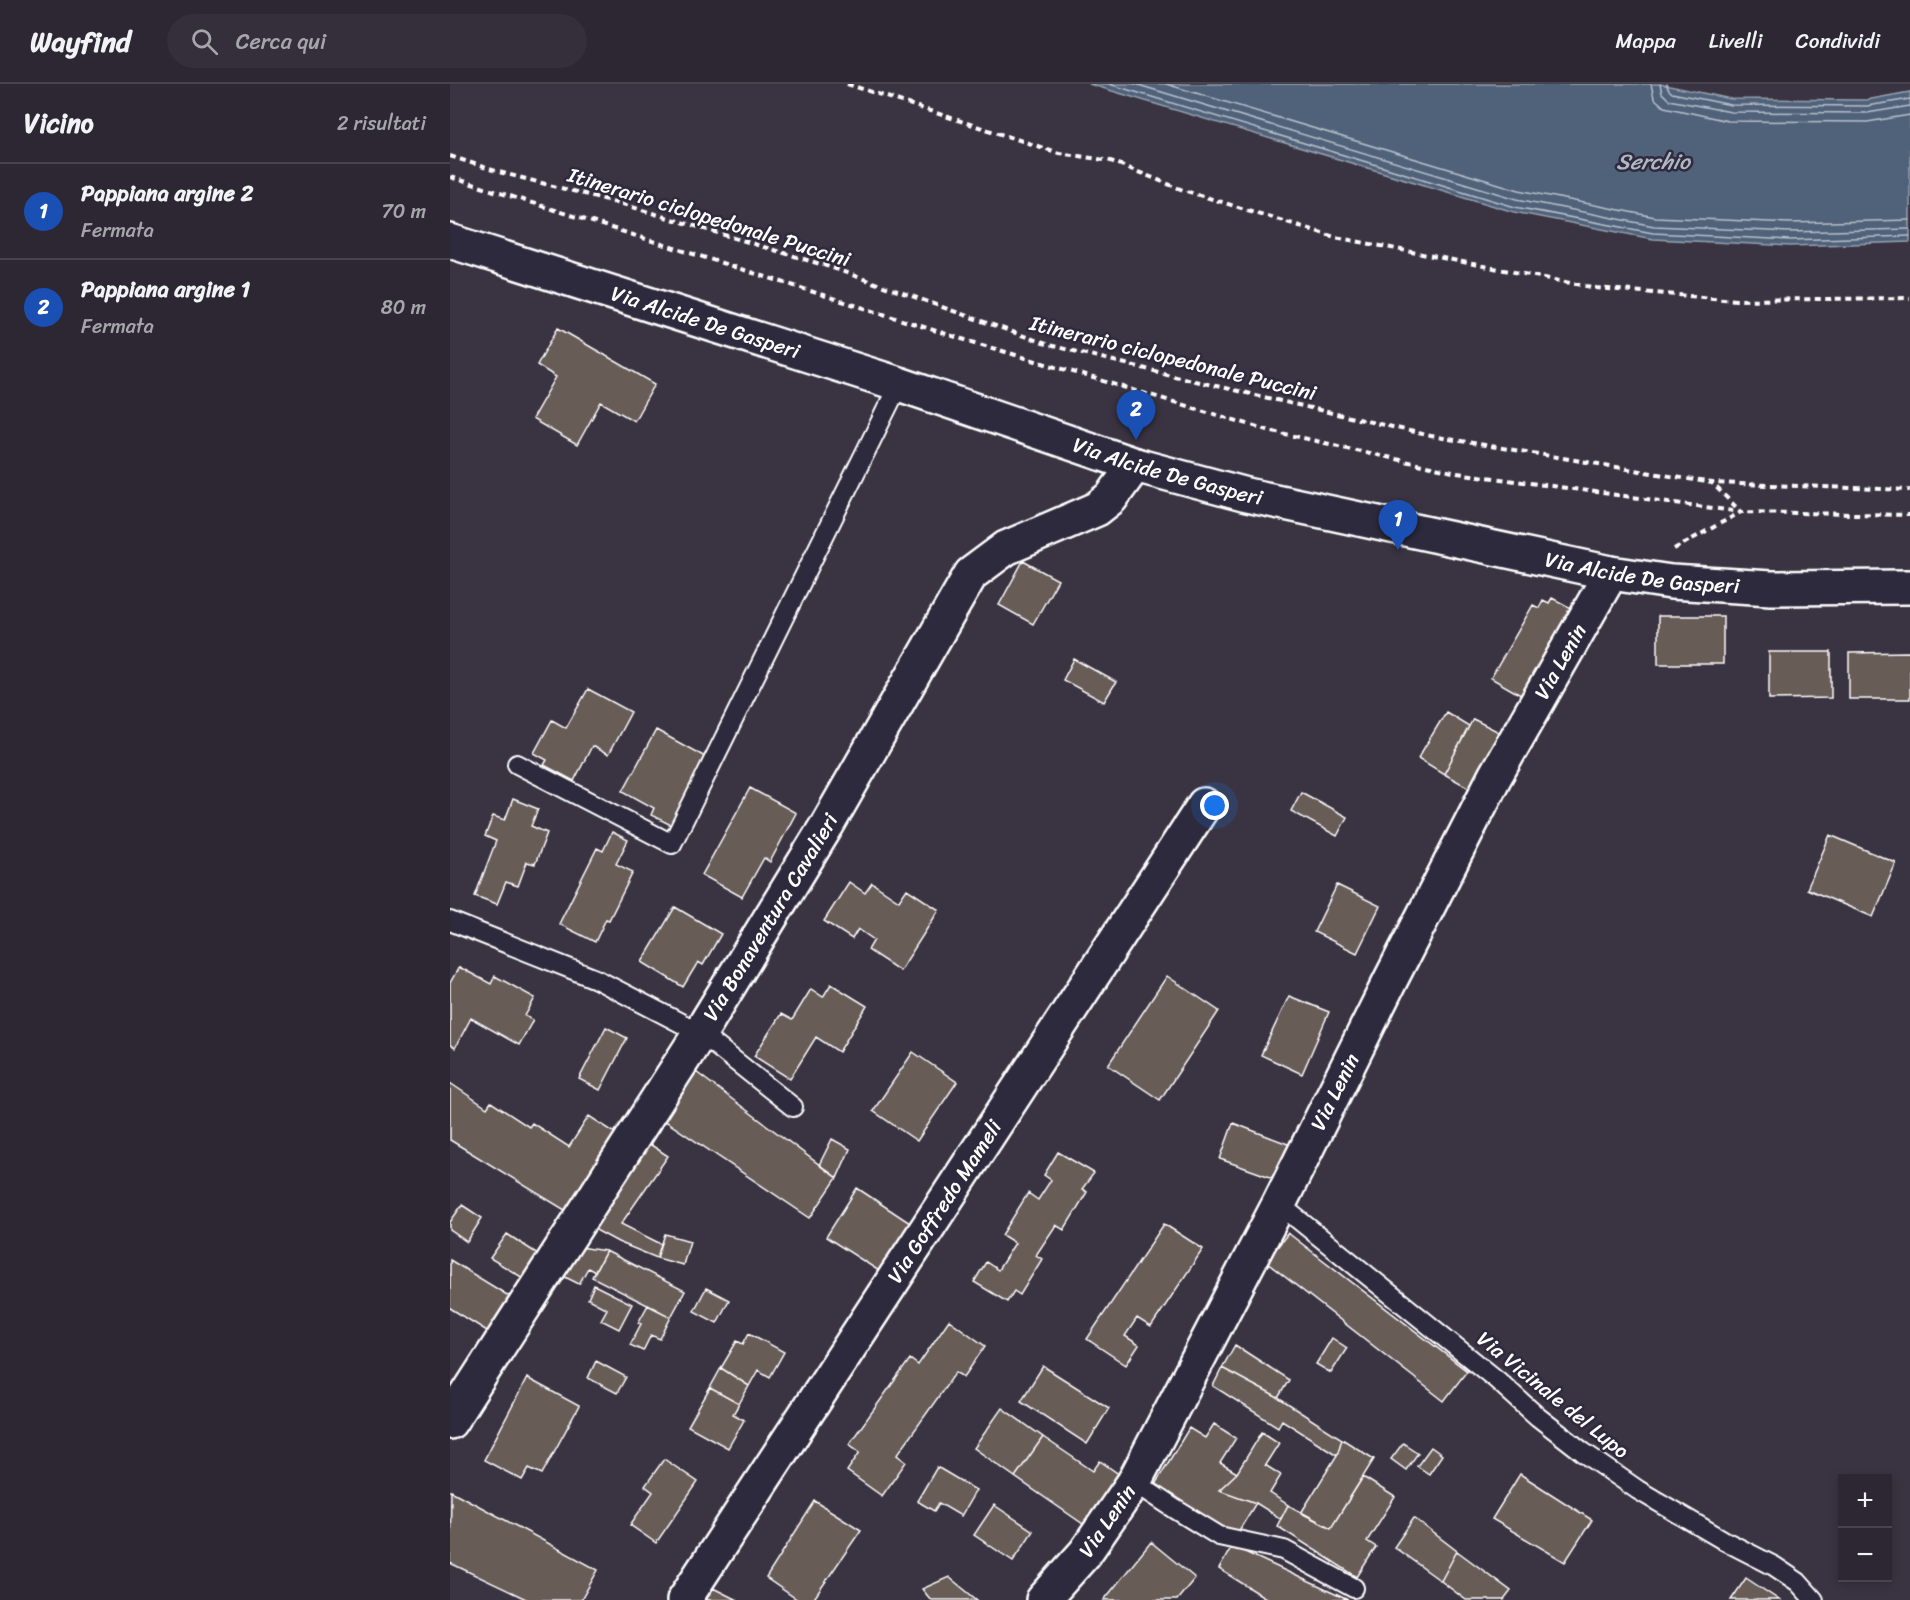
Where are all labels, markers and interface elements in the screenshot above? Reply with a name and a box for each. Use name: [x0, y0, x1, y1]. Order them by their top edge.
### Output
search box: [167, 14, 587, 68]
text: Wayfind: [30, 17, 131, 66]
text: Cerca qui: [236, 22, 326, 61]
text: Mappa: [1615, 22, 1676, 60]
text: Livelli: [1709, 22, 1763, 60]
text: Condividi: [1796, 22, 1880, 60]
icon: search: [188, 25, 221, 58]
text: Vicino: [24, 100, 94, 146]
text: 2 risultati: [337, 106, 426, 141]
water label: Serchio: [1616, 142, 1692, 181]
street label: Itinerario ciclopedonale Puccini: [562, 156, 856, 278]
text: Pappiana argine 2: [81, 174, 253, 213]
text: 1: [39, 194, 48, 229]
text: 70 m: [381, 194, 426, 229]
text: Fermata: [81, 213, 154, 248]
text: Pappiana argine 1: [81, 270, 250, 309]
street label: Via Alcide De Gasperi: [606, 274, 806, 371]
text: 2: [38, 290, 49, 325]
text: 80 m: [381, 290, 426, 325]
street label: Itinerario ciclopedonale Puccini: [1025, 304, 1321, 412]
text: Fermata: [81, 309, 154, 344]
pin: 2: [1116, 390, 1156, 440]
street label: Via Alcide De Gasperi: [1068, 426, 1267, 517]
pin: 1: [1378, 500, 1418, 550]
street label: Via Alcide De Gasperi: [1541, 540, 1742, 605]
street label: Via Lenin: [1523, 616, 1597, 707]
your location: [1200, 791, 1229, 820]
street label: Via Bonaventura Cavalieri: [692, 805, 850, 1029]
street label: Via Lenin: [1299, 1047, 1370, 1137]
street label: Via Goffredo Mameli: [877, 1111, 1013, 1291]
street label: Via Vicinale del Lupo: [1468, 1321, 1638, 1469]
map controls: [1838, 1474, 1892, 1582]
button: +: [1838, 1474, 1892, 1528]
street label: Via Lenin: [1068, 1476, 1146, 1566]
button: −: [1838, 1528, 1892, 1582]

